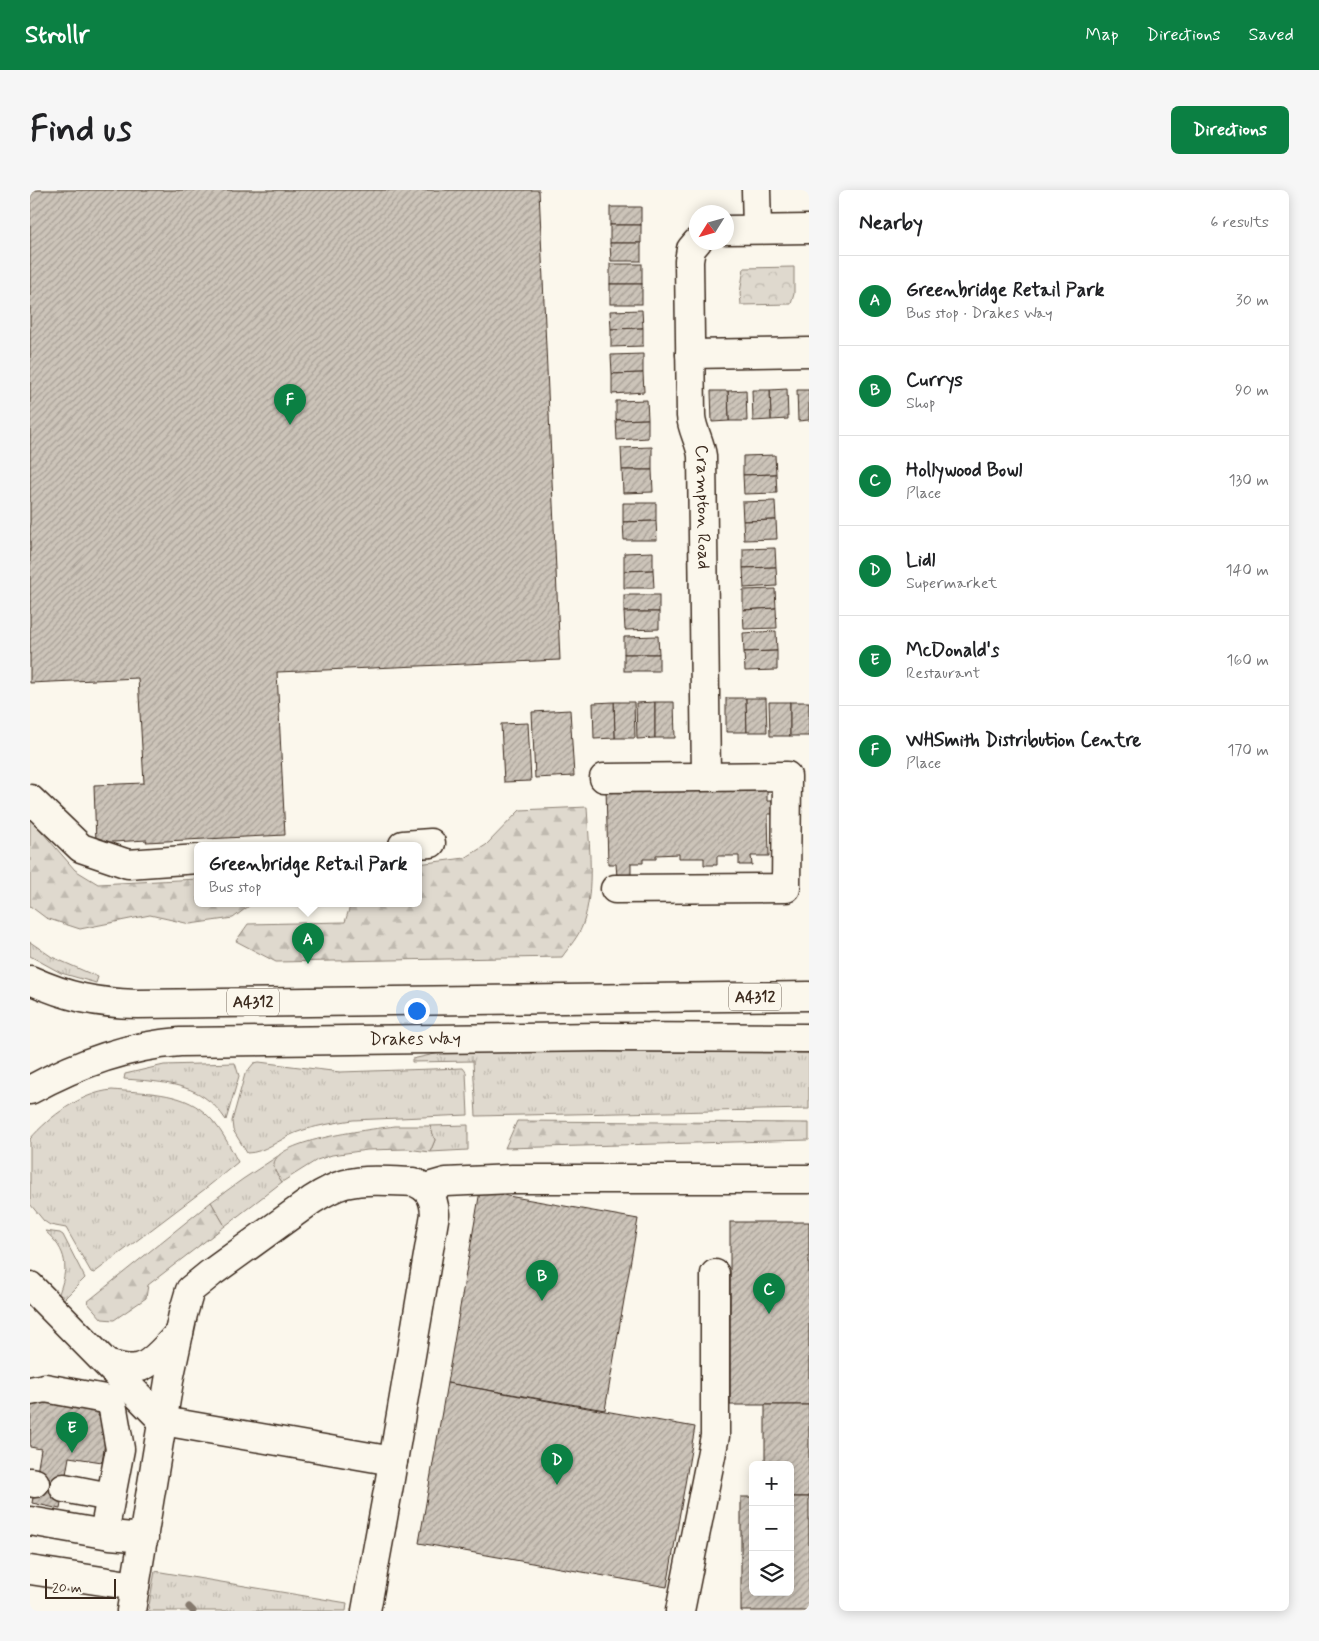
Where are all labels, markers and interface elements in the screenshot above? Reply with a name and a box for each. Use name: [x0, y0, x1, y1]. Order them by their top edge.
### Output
text: Strollr: [25, 20, 89, 51]
text: Map: [1086, 23, 1119, 47]
text: Directions: [1147, 23, 1221, 47]
text: Saved: [1249, 23, 1294, 47]
button: Directions: [1171, 106, 1289, 154]
text: Find us: [30, 107, 132, 153]
north arrow: [689, 205, 734, 250]
text: Nearby: [859, 209, 923, 237]
text: 6 results: [1210, 212, 1269, 233]
text: Greenbridge Retail Park: [906, 278, 1104, 303]
text: A: [870, 290, 880, 311]
text: 30 m: [1236, 290, 1269, 311]
text: Bus stop · Drakes Way: [906, 303, 1053, 324]
text: Currys: [906, 368, 963, 393]
text: B: [870, 380, 880, 401]
text: 90 m: [1235, 380, 1269, 401]
pin: F: [274, 384, 306, 425]
text: Shop: [906, 393, 935, 414]
street label: Crampton Road: [688, 442, 715, 569]
text: Hollywood Bowl: [906, 458, 1022, 483]
text: C: [869, 470, 881, 491]
text: 130 m: [1228, 470, 1269, 491]
text: Place: [906, 483, 941, 504]
text: Lidl: [906, 548, 935, 573]
text: D: [869, 560, 881, 581]
text: 140 m: [1225, 560, 1269, 581]
text: Supermarket: [906, 573, 997, 594]
text: McDonald's: [906, 638, 999, 663]
text: E: [870, 650, 880, 671]
text: 160 m: [1226, 650, 1269, 671]
text: Restaurant: [906, 663, 980, 684]
text: WHSmith Distribution Centre: [906, 728, 1141, 753]
text: F: [871, 740, 879, 761]
text: 170 m: [1227, 740, 1269, 761]
text: Place: [906, 753, 941, 774]
popup: [194, 842, 422, 907]
text: Greenbridge Retail Park: [209, 852, 407, 877]
text: Bus stop: [209, 877, 262, 898]
pin: A: [292, 923, 324, 964]
road number: A4312: [729, 984, 781, 1010]
road number: A4312: [227, 989, 279, 1016]
your location: [404, 998, 430, 1024]
street label: Drakes Way: [369, 1027, 461, 1052]
pin: B: [526, 1260, 558, 1301]
pin: C: [753, 1273, 785, 1314]
pin: E: [56, 1412, 88, 1453]
pin: D: [541, 1444, 573, 1485]
map controls: [749, 1461, 794, 1596]
button: +: [749, 1461, 794, 1506]
button: −: [749, 1506, 794, 1551]
button: layers: [749, 1551, 794, 1596]
scale bar: [45, 1576, 116, 1599]
text: 20 m: [52, 1579, 82, 1597]

